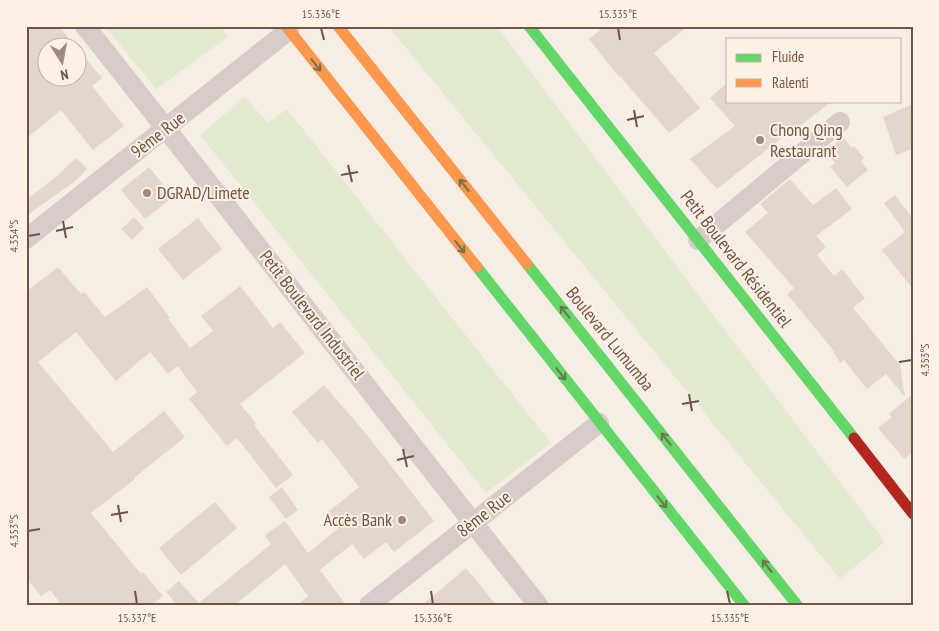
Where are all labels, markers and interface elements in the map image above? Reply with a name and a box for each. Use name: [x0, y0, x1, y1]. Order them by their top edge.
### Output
text: 15.336°E: [302, 6, 340, 21]
text: 15.335°E: [599, 6, 637, 21]
north arrow: [38, 38, 88, 88]
legend: [726, 38, 902, 102]
text: Fluide: [772, 47, 804, 66]
one-way arrow: [310, 58, 321, 71]
text: N: [59, 65, 70, 84]
text: Ralenti: [772, 73, 809, 92]
street label: 9ème Rue: [126, 106, 189, 163]
place label: Chong Qing Restaurant: [770, 118, 843, 162]
marker: Chong Qing Restaurant: [754, 134, 766, 146]
one-way arrow: [459, 178, 470, 191]
place label: DGRAD/Limete: [157, 181, 250, 204]
street label: Petit Boulevard Résidentiel: [676, 186, 798, 332]
marker: DGRAD/Limete: [141, 187, 153, 199]
text: 4.354°S: [6, 220, 21, 252]
one-way arrow: [455, 240, 466, 253]
street label: Petit Boulevard Industriel: [255, 245, 371, 385]
street label: Boulevard Lumumba: [561, 282, 659, 395]
one-way arrow: [560, 305, 571, 318]
text: 4.353°S: [917, 344, 932, 376]
one-way arrow: [555, 368, 566, 381]
one-way arrow: [661, 433, 672, 446]
street label: 8ème Rue: [452, 485, 515, 542]
one-way arrow: [656, 495, 667, 508]
place label: Accès Bank: [324, 508, 392, 531]
marker: Accès Bank: [396, 514, 408, 526]
text: 4.353°S: [6, 515, 21, 547]
one-way arrow: [762, 560, 773, 573]
text: 15.337°E: [118, 610, 156, 625]
text: 15.336°E: [414, 610, 452, 625]
text: 15.335°E: [711, 610, 749, 625]

